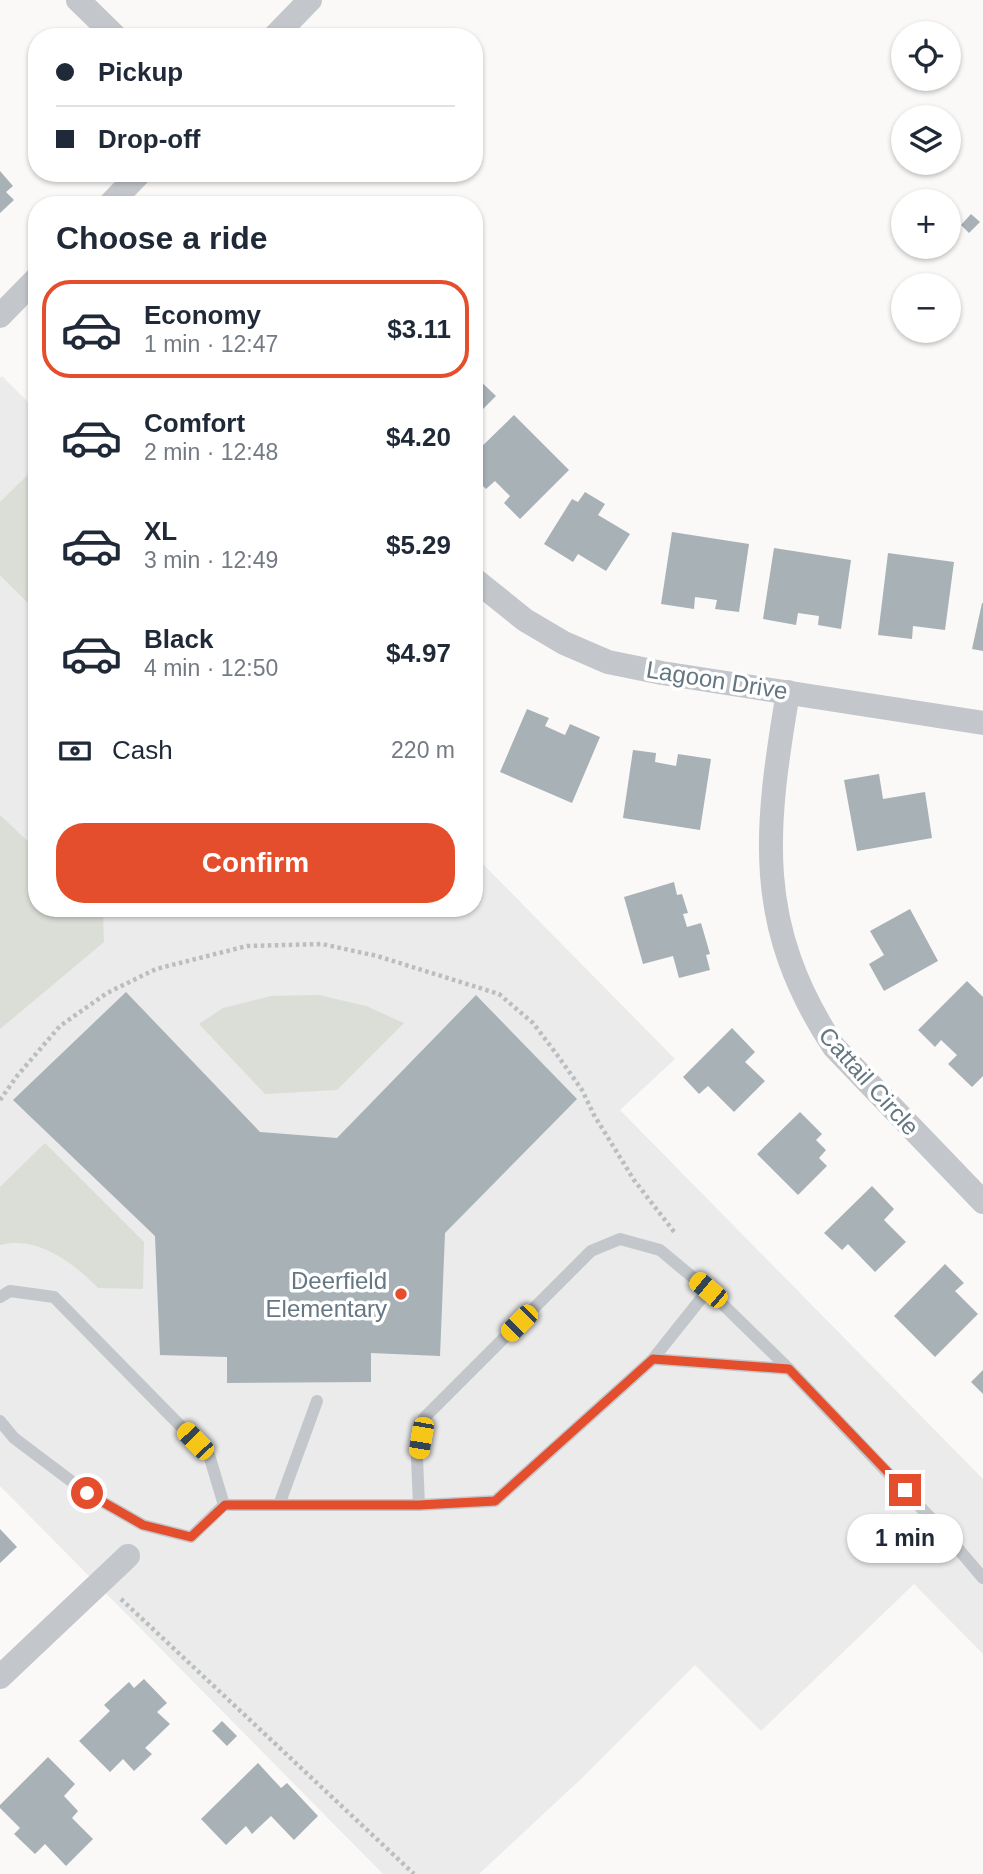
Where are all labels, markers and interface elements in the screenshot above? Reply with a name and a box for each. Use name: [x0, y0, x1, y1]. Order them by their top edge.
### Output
map controls: [891, 21, 961, 343]
button: locate: [891, 21, 961, 91]
text: Pickup: [98, 57, 183, 87]
button: layers: [891, 105, 961, 175]
text: Drop-off: [98, 124, 201, 154]
button: +: [891, 189, 961, 259]
text: Choose a ride: [56, 220, 268, 256]
button: −: [891, 273, 961, 343]
icon: car: [60, 298, 123, 361]
text: Economy: [144, 300, 261, 330]
text: $3.11: [387, 314, 451, 344]
text: 1 min · 12:47: [144, 331, 278, 357]
icon: car: [60, 406, 123, 469]
text: Comfort: [144, 408, 245, 438]
text: $4.20: [386, 422, 451, 452]
text: 2 min · 12:48: [144, 439, 278, 465]
icon: car: [60, 514, 123, 577]
text: XL: [144, 516, 177, 546]
text: $5.29: [386, 530, 451, 560]
text: 3 min · 12:49: [144, 547, 278, 573]
icon: car: [60, 622, 123, 685]
text: Black: [144, 624, 213, 654]
text: $4.97: [386, 638, 451, 668]
text: 4 min · 12:50: [144, 655, 278, 681]
street label: Lagoon Drive: [644, 655, 790, 705]
icon: cash: [56, 732, 94, 770]
text: Cash: [112, 735, 173, 765]
text: 220 m: [391, 737, 455, 763]
button: Confirm: [56, 823, 455, 903]
street label: Cattail Circle: [813, 1021, 925, 1141]
place label: Deerfield Elementary: [266, 1267, 387, 1322]
car: [686, 1268, 731, 1312]
marker: Deerfield Elementary: [393, 1286, 409, 1302]
car: [497, 1301, 542, 1345]
car: [408, 1415, 435, 1461]
car: [173, 1419, 218, 1463]
route end: [889, 1474, 921, 1506]
route start: [71, 1477, 103, 1509]
callout: 1 min: [847, 1514, 963, 1564]
text: 1 min: [875, 1525, 935, 1551]

